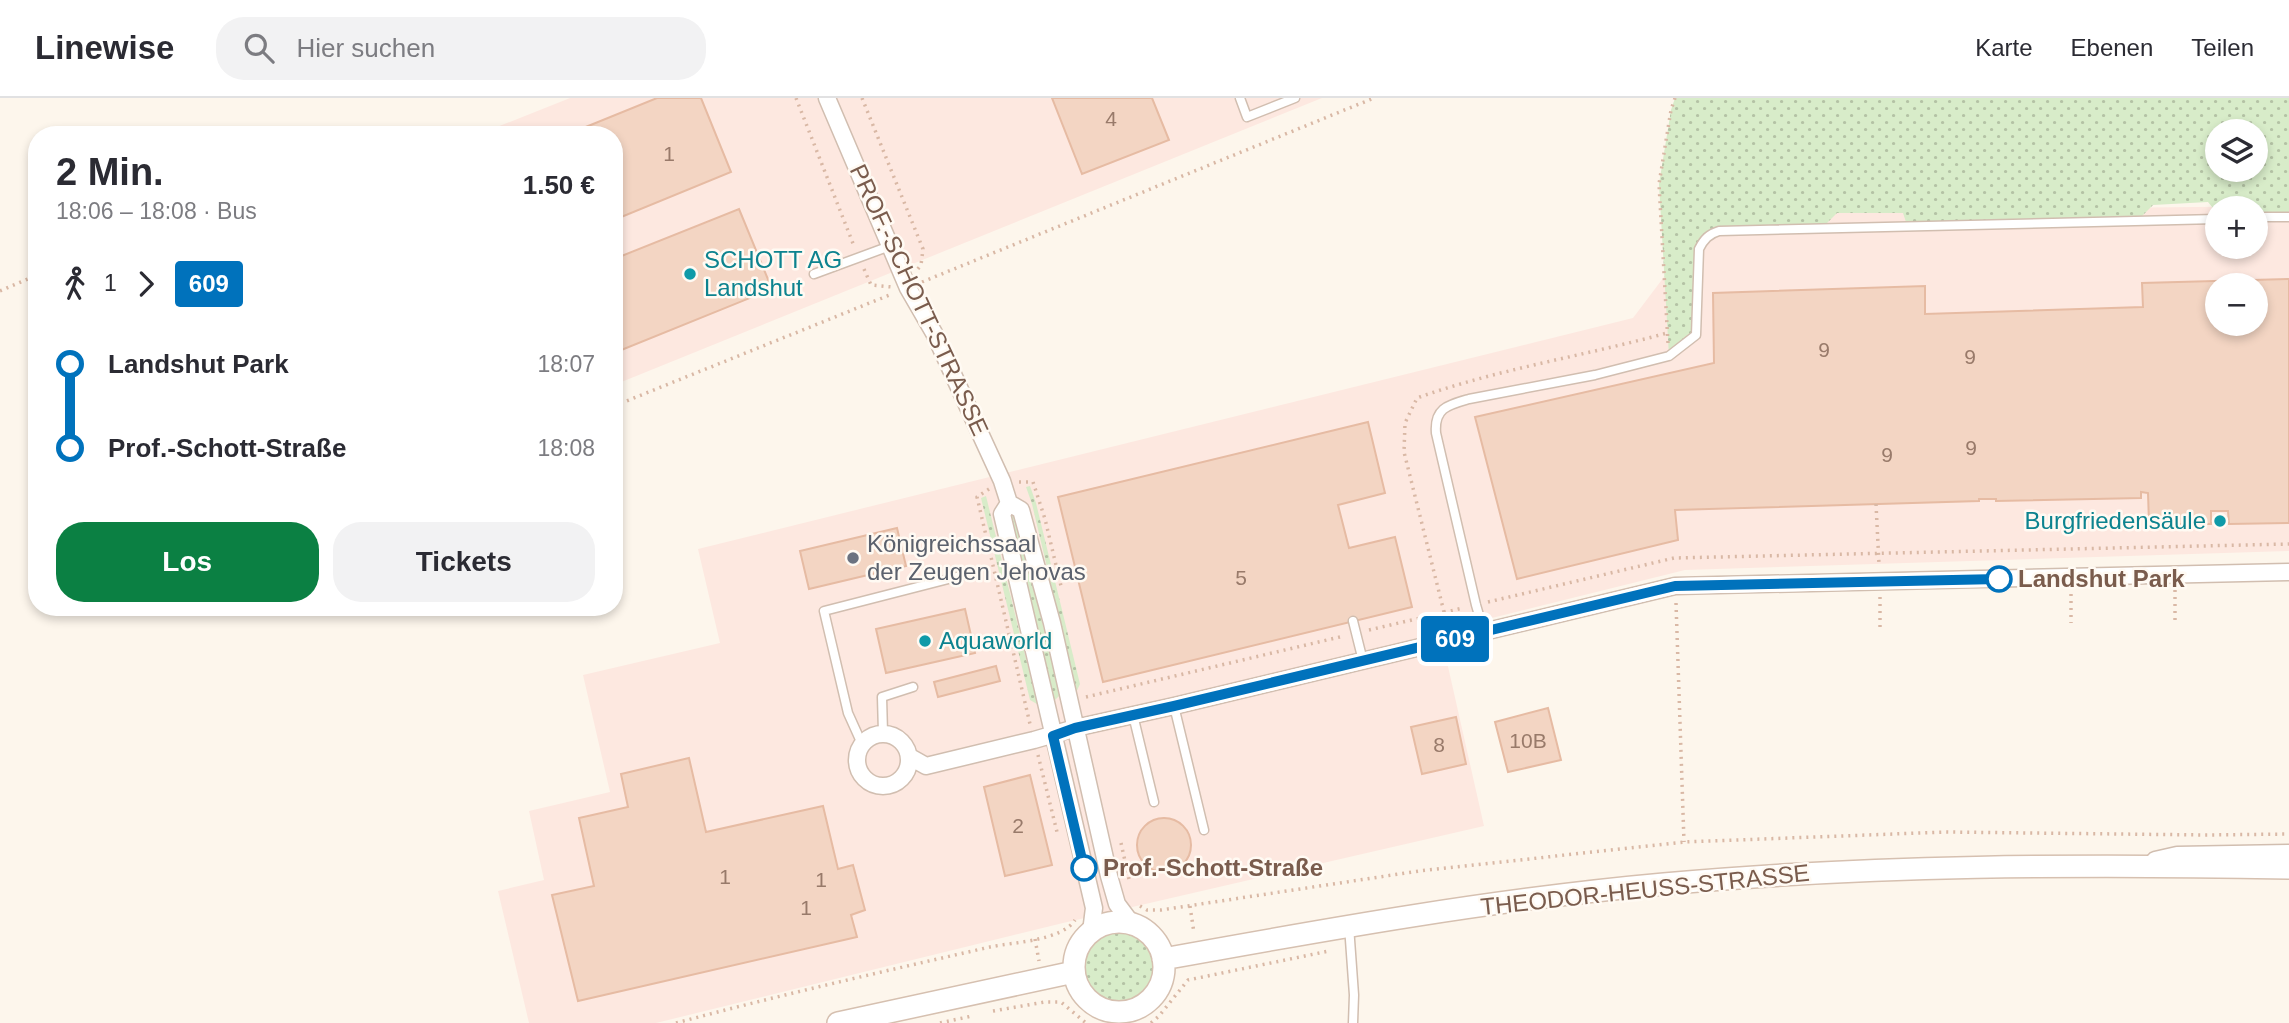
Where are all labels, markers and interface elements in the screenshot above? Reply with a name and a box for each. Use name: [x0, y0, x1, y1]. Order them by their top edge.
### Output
search box: [216, 17, 706, 80]
text: Linewise: [35, 29, 174, 66]
icon: search: [240, 29, 278, 67]
text: Hier suchen: [296, 33, 435, 63]
text: Karte: [1975, 34, 2033, 61]
text: Ebenen: [2071, 34, 2153, 61]
text: Teilen: [2191, 34, 2254, 61]
house number: 4: [1105, 107, 1117, 130]
map controls: [2205, 119, 2268, 336]
button: layers: [2205, 119, 2268, 182]
house number: 1: [663, 142, 675, 165]
text: 2 Min.: [56, 151, 164, 193]
street label: PROF.-SCHOTT-STRASSE: [845, 160, 994, 440]
text: 1.50 €: [523, 170, 595, 200]
button: +: [2205, 196, 2268, 259]
text: 18:06 – 18:08 · Bus: [56, 198, 257, 224]
place label: SCHOTT AG Landshut: [704, 246, 842, 301]
icon: walk: [56, 265, 94, 303]
icon: forward: [127, 265, 165, 303]
marker: SCHOTT AG Landshut: [682, 266, 698, 282]
text: 1: [104, 270, 117, 296]
text: 609: [189, 270, 229, 297]
button: −: [2205, 273, 2268, 336]
house number: 9: [1818, 338, 1830, 361]
house number: 9: [1964, 345, 1976, 368]
text: Landshut Park: [108, 349, 289, 379]
text: 18:07: [537, 351, 595, 377]
text: Prof.-Schott-Straße: [108, 433, 346, 463]
text: 18:08: [537, 435, 595, 461]
house number: 9: [1965, 436, 1977, 459]
house number: 9: [1881, 443, 1893, 466]
place label: Burgfriedensäule: [2025, 507, 2206, 534]
marker: Burgfriedensäule: [2212, 513, 2228, 529]
button: Los: [56, 522, 319, 602]
button: Tickets: [333, 522, 595, 602]
place label: Königreichssaal der Zeugen Jehovas: [867, 530, 1086, 585]
marker: Königreichssaal der Zeugen Jehovas: [845, 550, 861, 566]
place label: Landshut Park: [2018, 565, 2185, 592]
house number: 5: [1235, 566, 1247, 589]
marker: Landshut Park: [1986, 566, 2012, 592]
line badge: 609: [1415, 616, 1495, 662]
text: 609: [1435, 625, 1475, 652]
place label: Aquaworld: [939, 627, 1052, 654]
marker: Aquaworld: [917, 633, 933, 649]
house number: 10B: [1509, 729, 1547, 752]
house number: 8: [1433, 733, 1445, 756]
house number: 2: [1012, 814, 1024, 837]
place label: Prof.-Schott-Straße: [1103, 854, 1323, 881]
marker: Prof.-Schott-Straße: [1071, 855, 1097, 881]
street label: THEODOR-HEUSS-STRASSE: [1479, 859, 1811, 920]
house number: 1: [719, 865, 731, 888]
house number: 1: [815, 868, 827, 891]
house number: 1: [800, 896, 812, 919]

